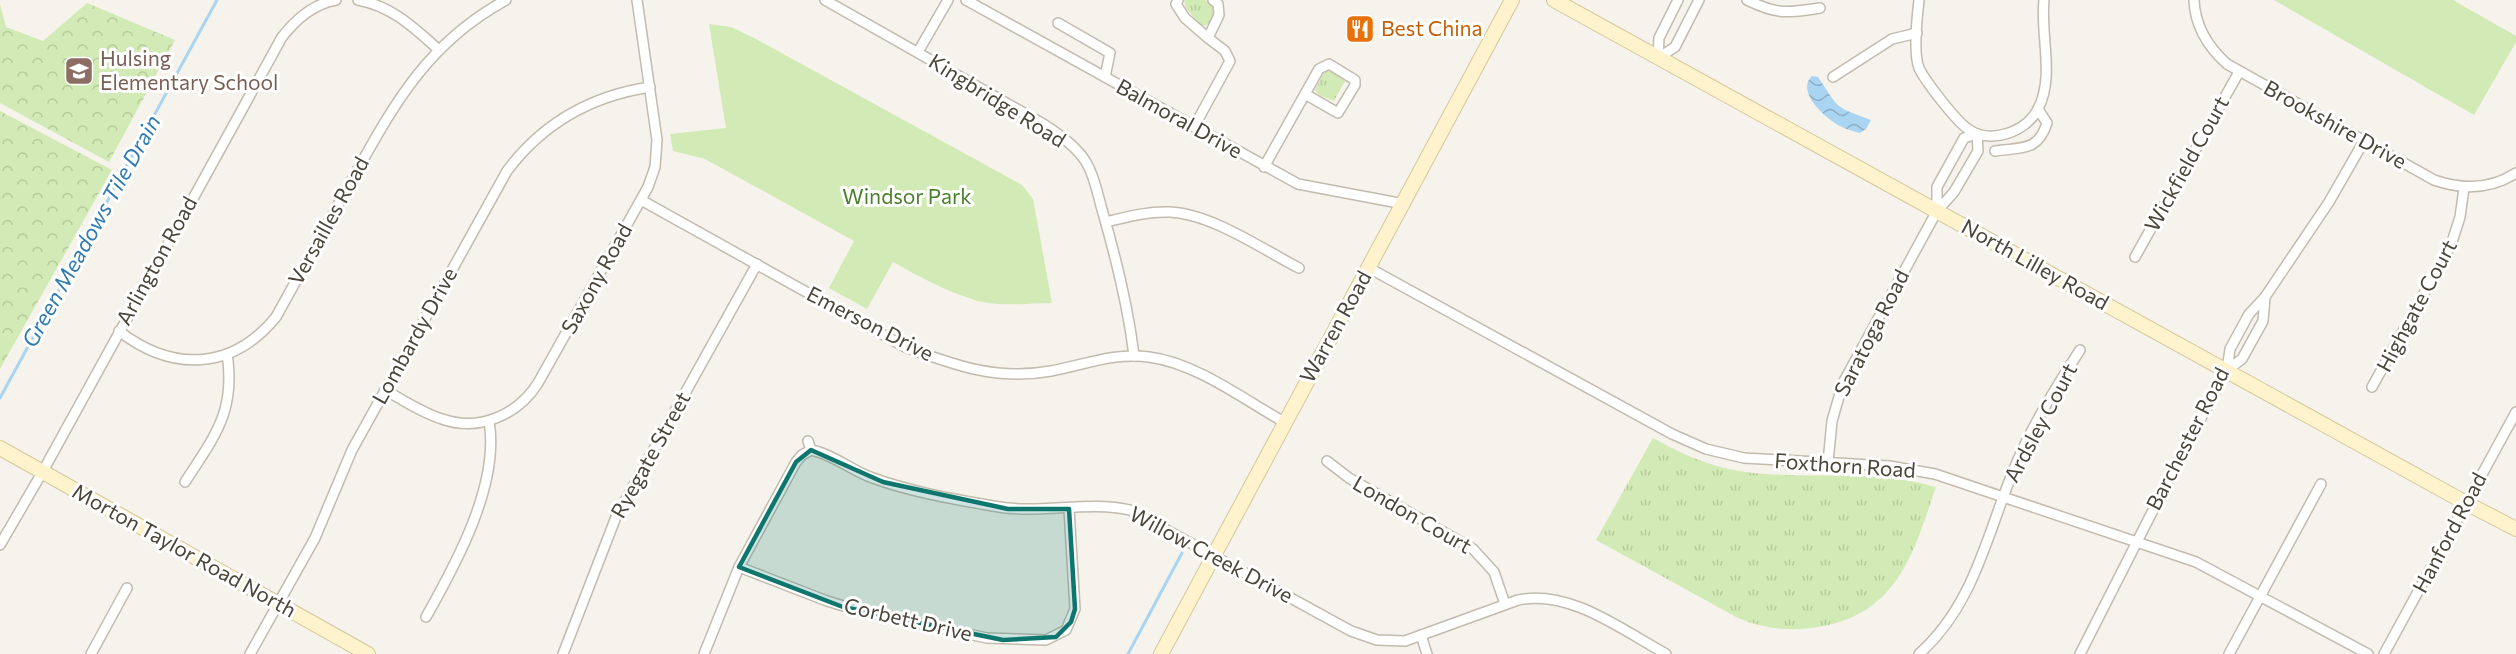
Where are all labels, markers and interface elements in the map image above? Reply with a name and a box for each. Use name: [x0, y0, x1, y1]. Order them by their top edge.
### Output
restaurant icon: Best China: [1344, 13, 1376, 45]
place label: Best China: [1381, 15, 1483, 40]
place label: Hulsing Elementary School: [100, 45, 278, 94]
street label: Kingbridge Road: [925, 48, 1071, 152]
school or university icon: Hulsing Elementary School: [63, 55, 95, 87]
street label: Balmoral Drive: [1112, 73, 1247, 163]
street label: Brookshire Drive: [2260, 74, 2411, 173]
street label: Wickfield Court: [2138, 91, 2233, 235]
water label: Green Meadows Tile Drain: [15, 110, 166, 352]
street label: Versailles Road: [282, 152, 373, 289]
park label: Windsor Park: [842, 183, 972, 208]
street label: Arlington Road: [110, 192, 201, 329]
street label: North Lilley Road: [1958, 213, 2114, 314]
street label: Saxony Road: [555, 219, 636, 338]
street label: Highgate Court: [2370, 235, 2461, 376]
street label: Lombardy Drive: [366, 263, 461, 408]
street label: Saratoga Road: [1828, 265, 1913, 400]
street label: Warren Road: [1294, 266, 1376, 387]
street label: Emerson Drive: [803, 280, 938, 365]
street label: Ardsley Court: [1998, 359, 2081, 486]
street label: Barchester Road: [2140, 363, 2233, 514]
street label: Ryegate Street: [605, 387, 695, 522]
street label: Foxthorn Road: [1774, 447, 1917, 482]
street label: Hanford Road: [2407, 468, 2491, 597]
street label: London Court: [1349, 470, 1477, 558]
street label: Morton Taylor Road North: [68, 478, 301, 622]
street label: Willow Creek Drive: [1126, 500, 1298, 607]
street label: Corbett Drive: [842, 592, 975, 645]

